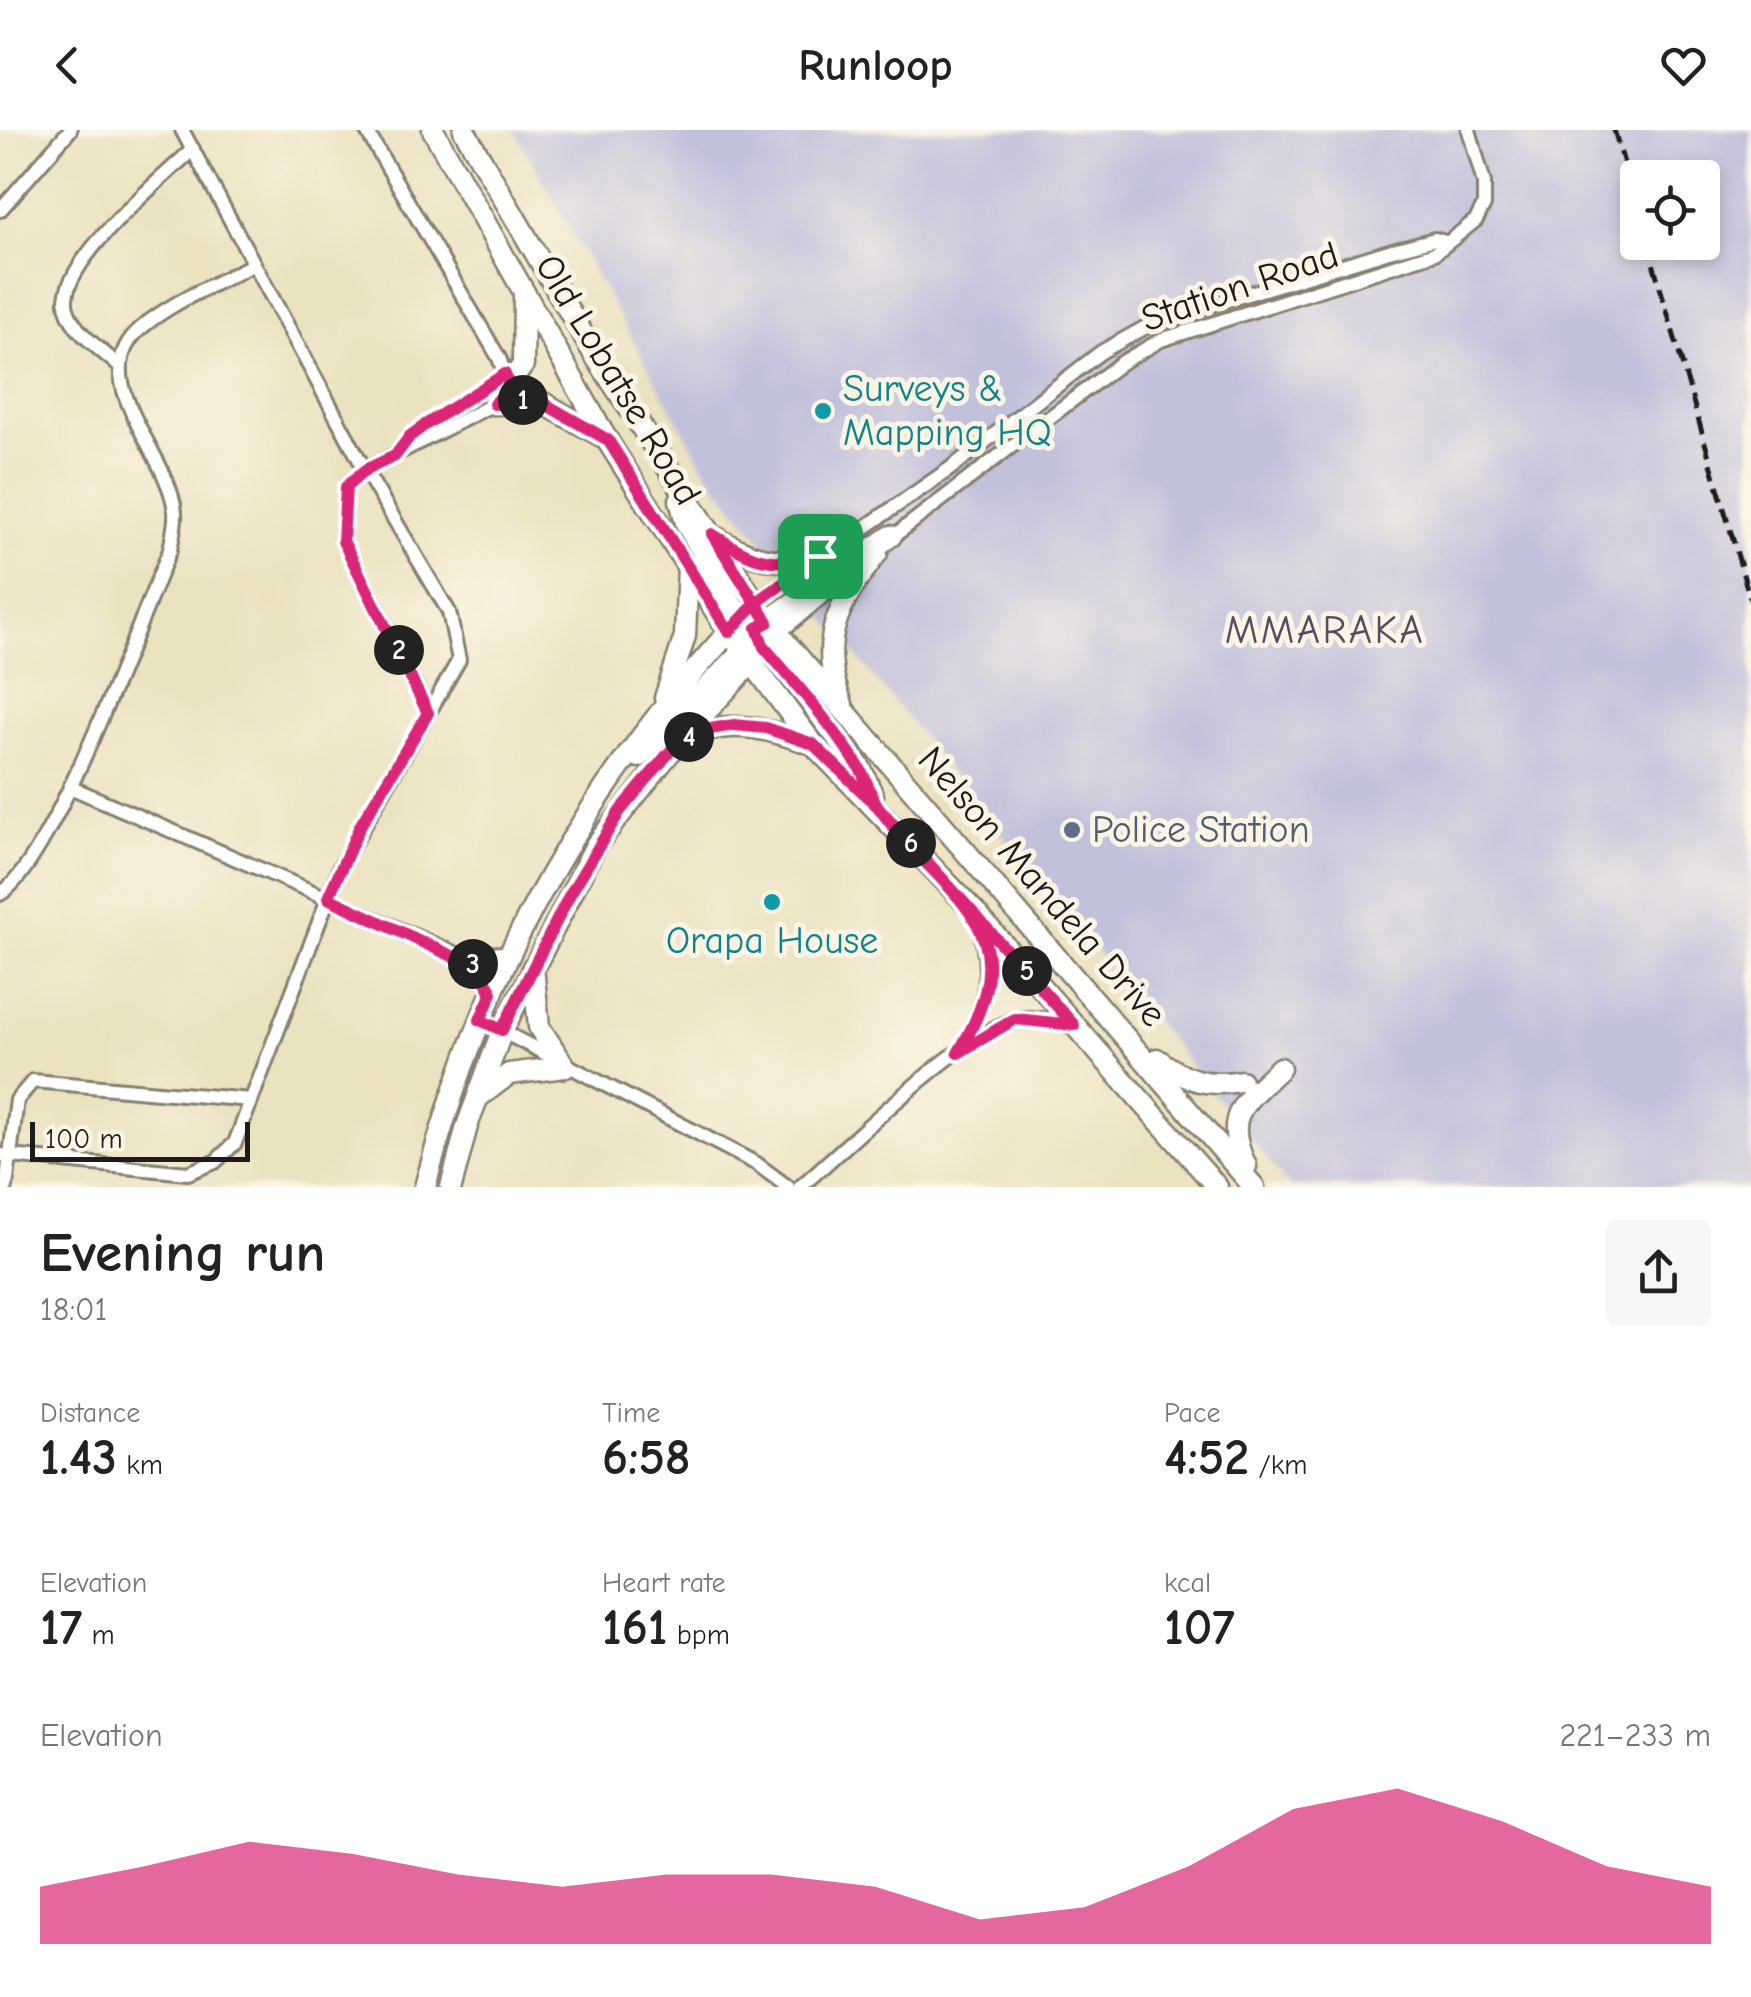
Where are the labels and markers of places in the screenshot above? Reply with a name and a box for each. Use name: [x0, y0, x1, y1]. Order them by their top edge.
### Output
place label: Surveys & Mapping HQ: [843, 367, 1052, 455]
pin: 1: [498, 375, 548, 425]
marker: Surveys & Mapping HQ: [812, 400, 834, 422]
pin: [778, 514, 863, 599]
pin: 2: [374, 625, 424, 675]
pin: 4: [664, 712, 714, 762]
place label: Police Station: [1092, 808, 1310, 852]
pin: 6: [886, 818, 936, 868]
marker: Police Station: [1061, 819, 1083, 841]
marker: Orapa House: [761, 891, 783, 913]
place label: Orapa House: [666, 919, 878, 963]
pin: 3: [448, 939, 498, 989]
pin: 5: [1002, 946, 1052, 996]

